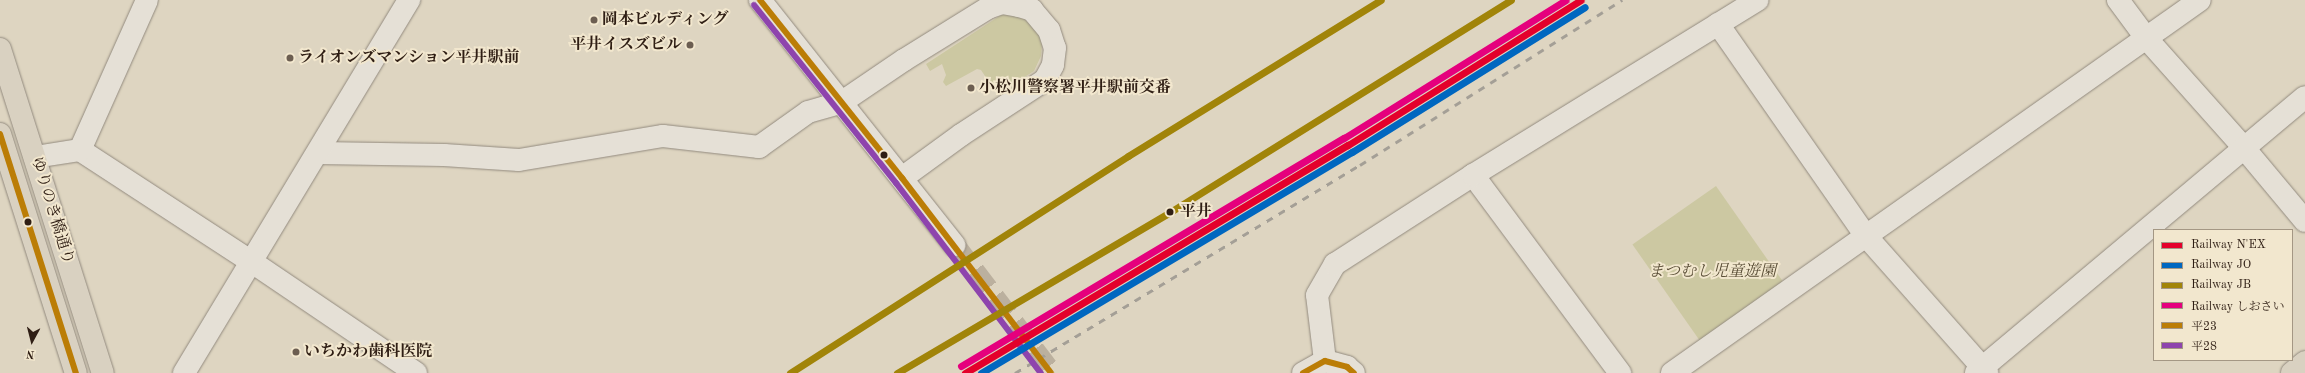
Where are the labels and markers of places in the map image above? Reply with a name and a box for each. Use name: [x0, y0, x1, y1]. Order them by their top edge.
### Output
place label: 岡本ビルディング: [602, 10, 730, 30]
marker: 岡本ビルディング: [589, 15, 599, 25]
place label: 平井イスズビル: [570, 35, 682, 55]
marker: 平井イスズビル: [685, 40, 695, 50]
place label: ライオンズマンション平井駅前: [298, 48, 522, 68]
marker: ライオンズマンション平井駅前: [285, 53, 295, 63]
place label: 小松川警察署平井駅前交番: [979, 78, 1171, 98]
marker: 小松川警察署平井駅前交番: [966, 83, 976, 93]
unlabelled marker: [879, 150, 889, 160]
place label: 平井: [1180, 202, 1212, 222]
marker: 平井: [1163, 205, 1177, 219]
unlabelled marker: [23, 217, 33, 227]
place label: いちかわ歯科医院: [304, 342, 432, 362]
marker: いちかわ歯科医院: [291, 347, 301, 357]

